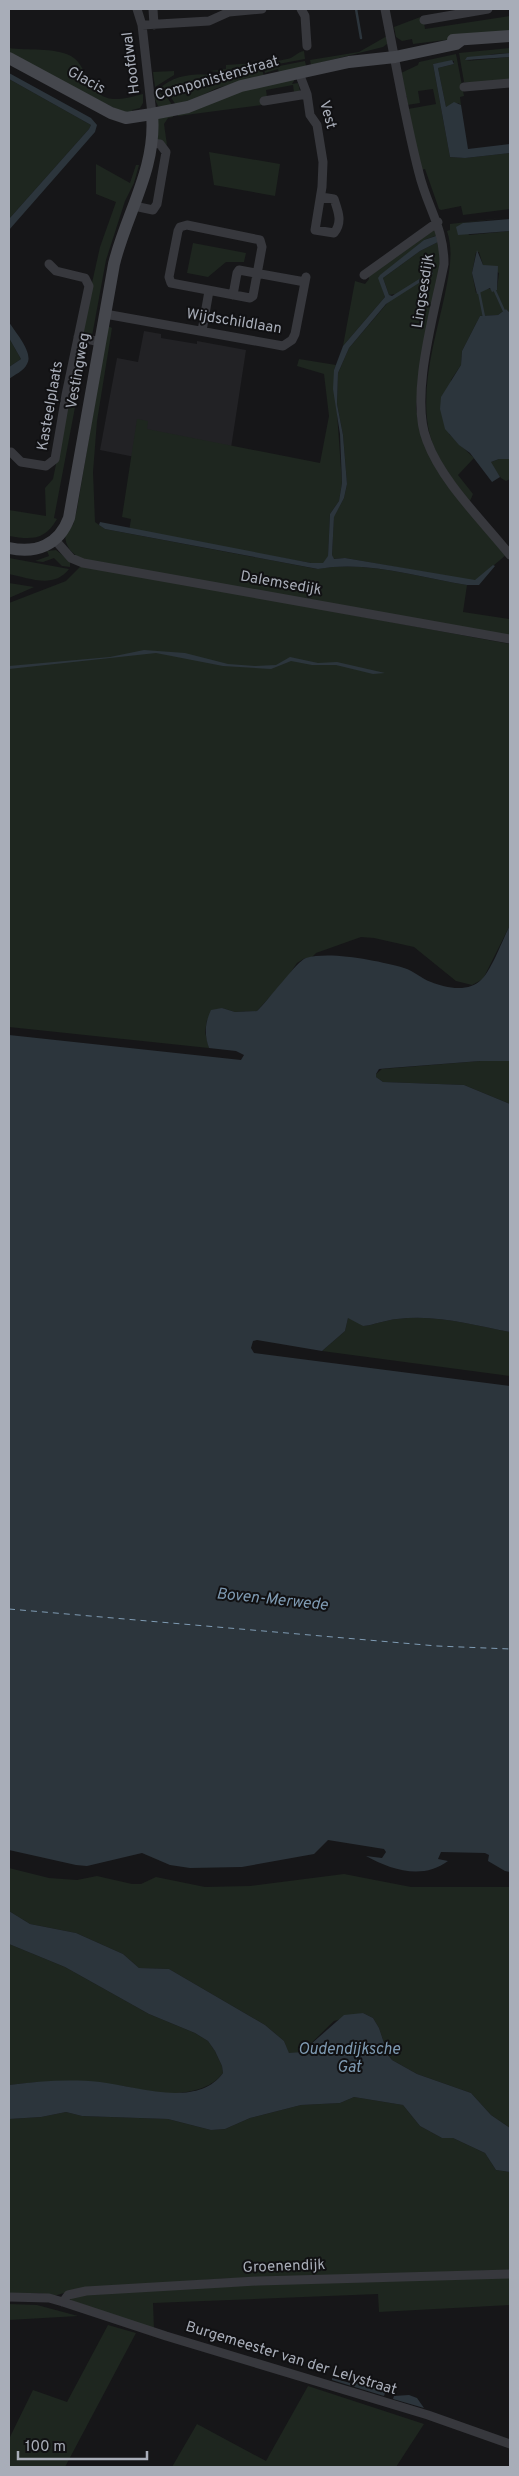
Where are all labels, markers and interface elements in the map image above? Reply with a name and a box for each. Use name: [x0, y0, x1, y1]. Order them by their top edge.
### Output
street label: Hoofdwal: [119, 31, 145, 95]
street label: Componistenstraat: [153, 52, 281, 106]
street label: Glacis: [64, 63, 108, 99]
street label: Vest: [314, 99, 340, 131]
street label: Lingsesdijk: [409, 252, 439, 330]
street label: Wijdschildlaan: [185, 305, 283, 339]
street label: Vestingweg: [63, 332, 95, 410]
street label: Kasteelplaats: [34, 360, 68, 452]
street label: Dalemsedijk: [239, 567, 323, 601]
water label: Boven-Merwede: [215, 1584, 329, 1616]
water label: Oudendijksche Gat: [298, 2040, 401, 2078]
street label: Groenendijk: [242, 2256, 326, 2278]
street label: Burgemeester van der Lelystraat: [183, 2318, 399, 2400]
scale bar: [18, 2428, 146, 2460]
text: 100 m: [25, 2438, 66, 2457]

